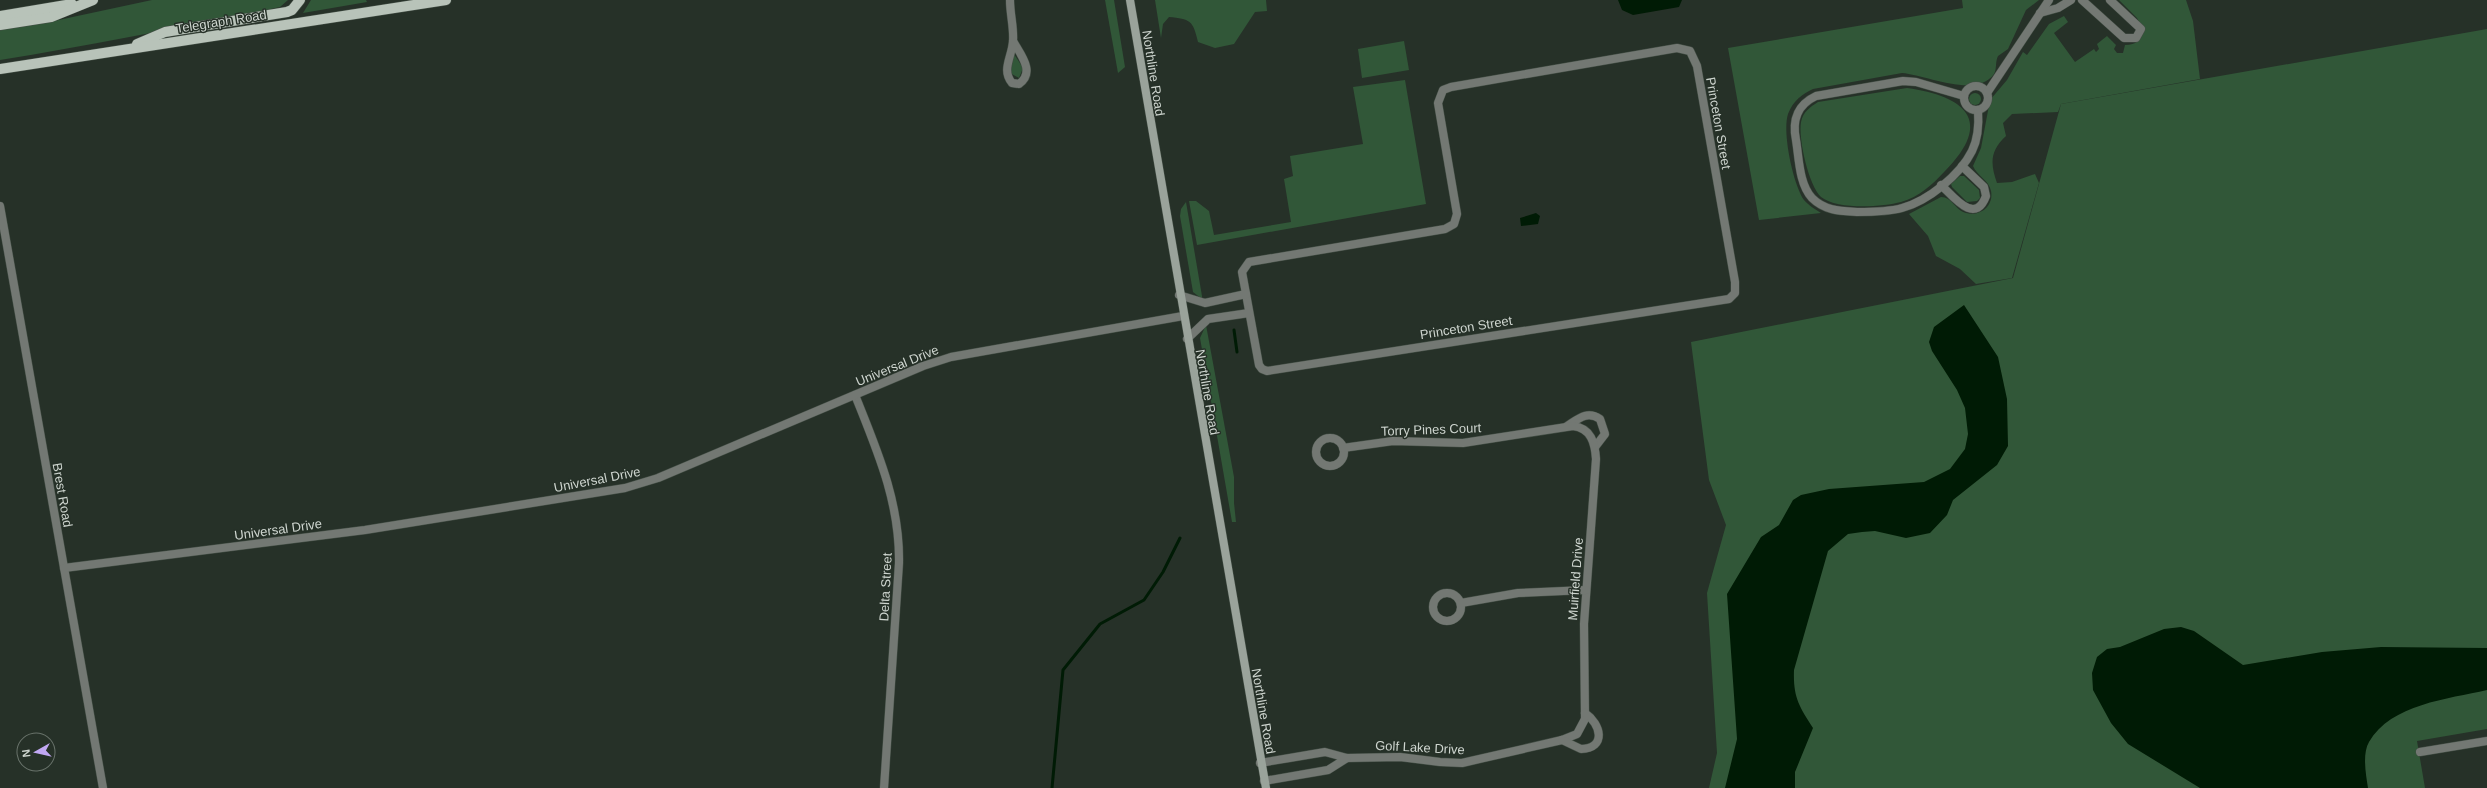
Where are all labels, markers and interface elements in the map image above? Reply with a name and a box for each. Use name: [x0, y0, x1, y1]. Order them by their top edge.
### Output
street label: Telegraph Road: [175, 7, 268, 36]
street label: Northline Road: [1139, 29, 1168, 117]
street label: Princeton Street: [1703, 76, 1734, 171]
street label: Princeton Street: [1419, 313, 1514, 342]
street label: Universal Drive: [854, 342, 941, 389]
street label: Northline Road: [1193, 348, 1222, 436]
street label: Torry Pines Court: [1381, 420, 1482, 439]
street label: Brest Road: [49, 462, 76, 528]
street label: Universal Drive: [552, 464, 642, 495]
street label: Universal Drive: [233, 516, 323, 543]
street label: Muirfield Drive: [1565, 537, 1586, 621]
street label: Delta Street: [876, 552, 895, 622]
street label: Northline Road: [1249, 667, 1278, 755]
north arrow: [16, 732, 56, 772]
street label: Golf Lake Drive: [1375, 738, 1465, 757]
text: N: [20, 749, 33, 758]

